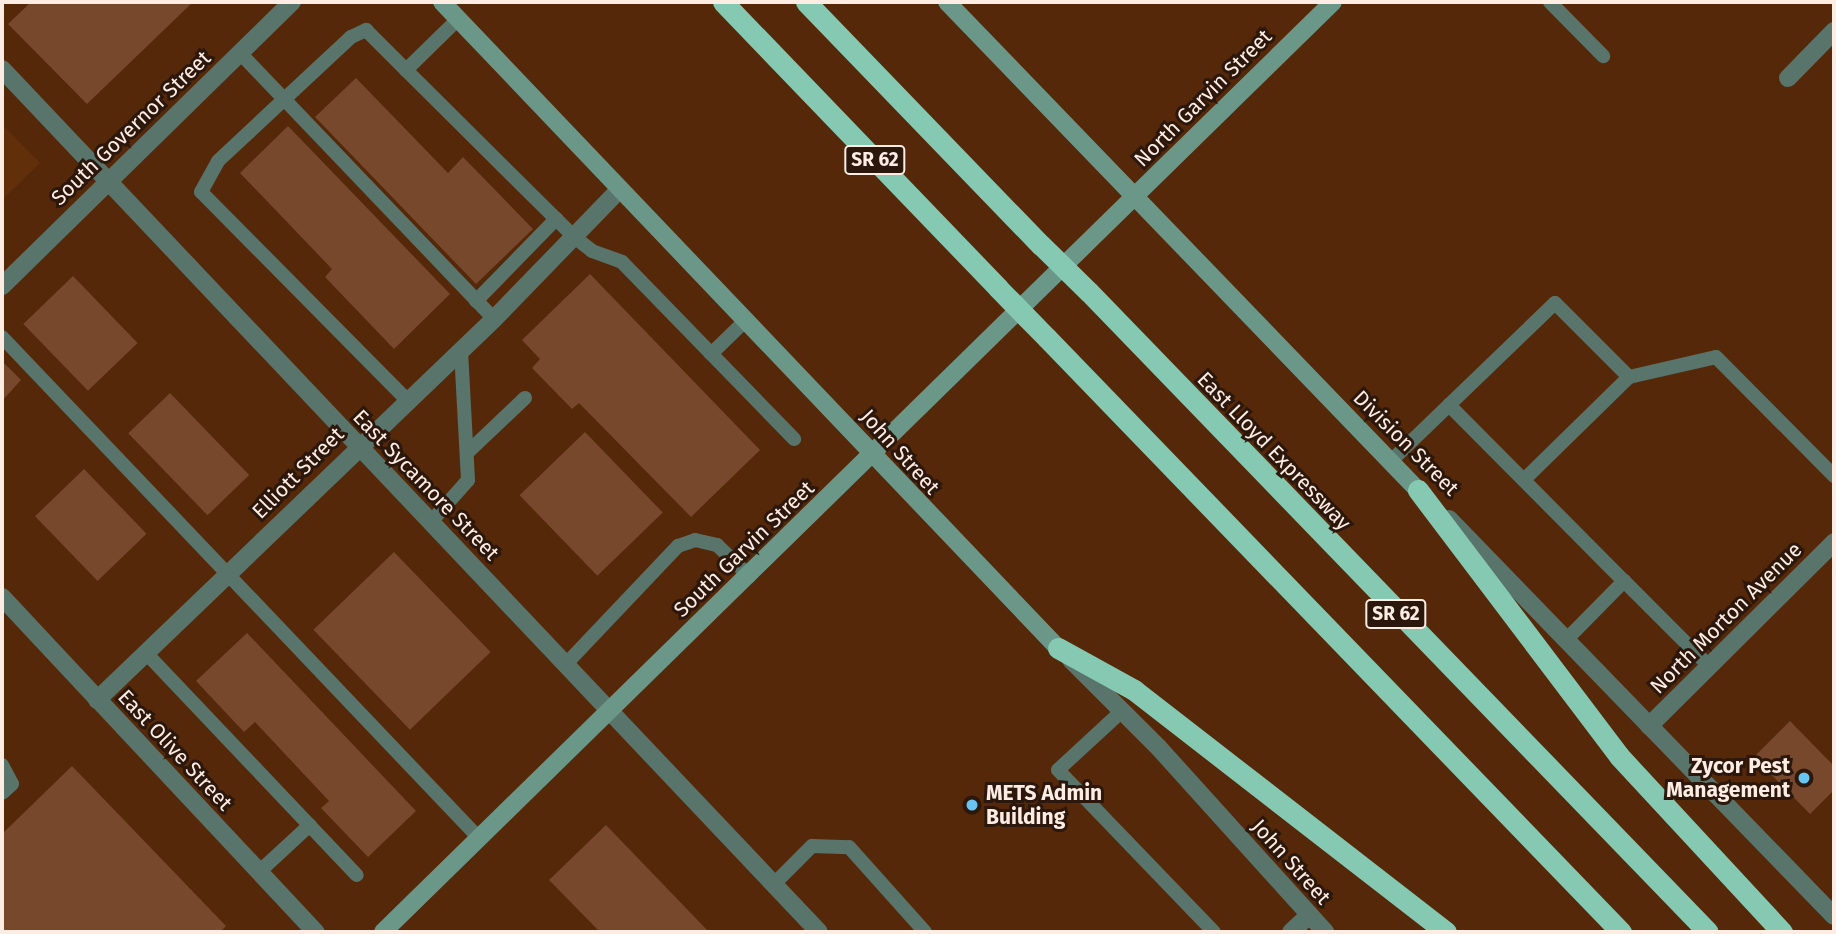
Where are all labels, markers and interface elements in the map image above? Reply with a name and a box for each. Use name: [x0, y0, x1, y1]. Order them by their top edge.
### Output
street label: North Garvin Street: [1129, 24, 1277, 172]
street label: South Governor Street: [46, 45, 216, 211]
road number: SR 62: [844, 144, 906, 176]
street label: East Lloyd Expressway: [1192, 367, 1356, 535]
street label: Division Street: [1348, 385, 1464, 501]
street label: East Sycamore Street: [348, 404, 504, 566]
street label: John Street: [855, 404, 945, 500]
street label: Elliott Street: [247, 422, 349, 524]
street label: South Garvin Street: [669, 476, 819, 622]
street label: North Morton Avenue: [1645, 537, 1807, 699]
road number: SR 62: [1364, 598, 1428, 629]
street label: East Olive Street: [113, 684, 237, 816]
place label: Zycor Pest Management: [1666, 753, 1790, 803]
marker: Zycor Pest Management: [1796, 770, 1812, 786]
place label: METS Admin Building: [986, 780, 1102, 830]
marker: METS Admin Building: [964, 797, 980, 813]
street label: John Street: [1246, 814, 1336, 910]

